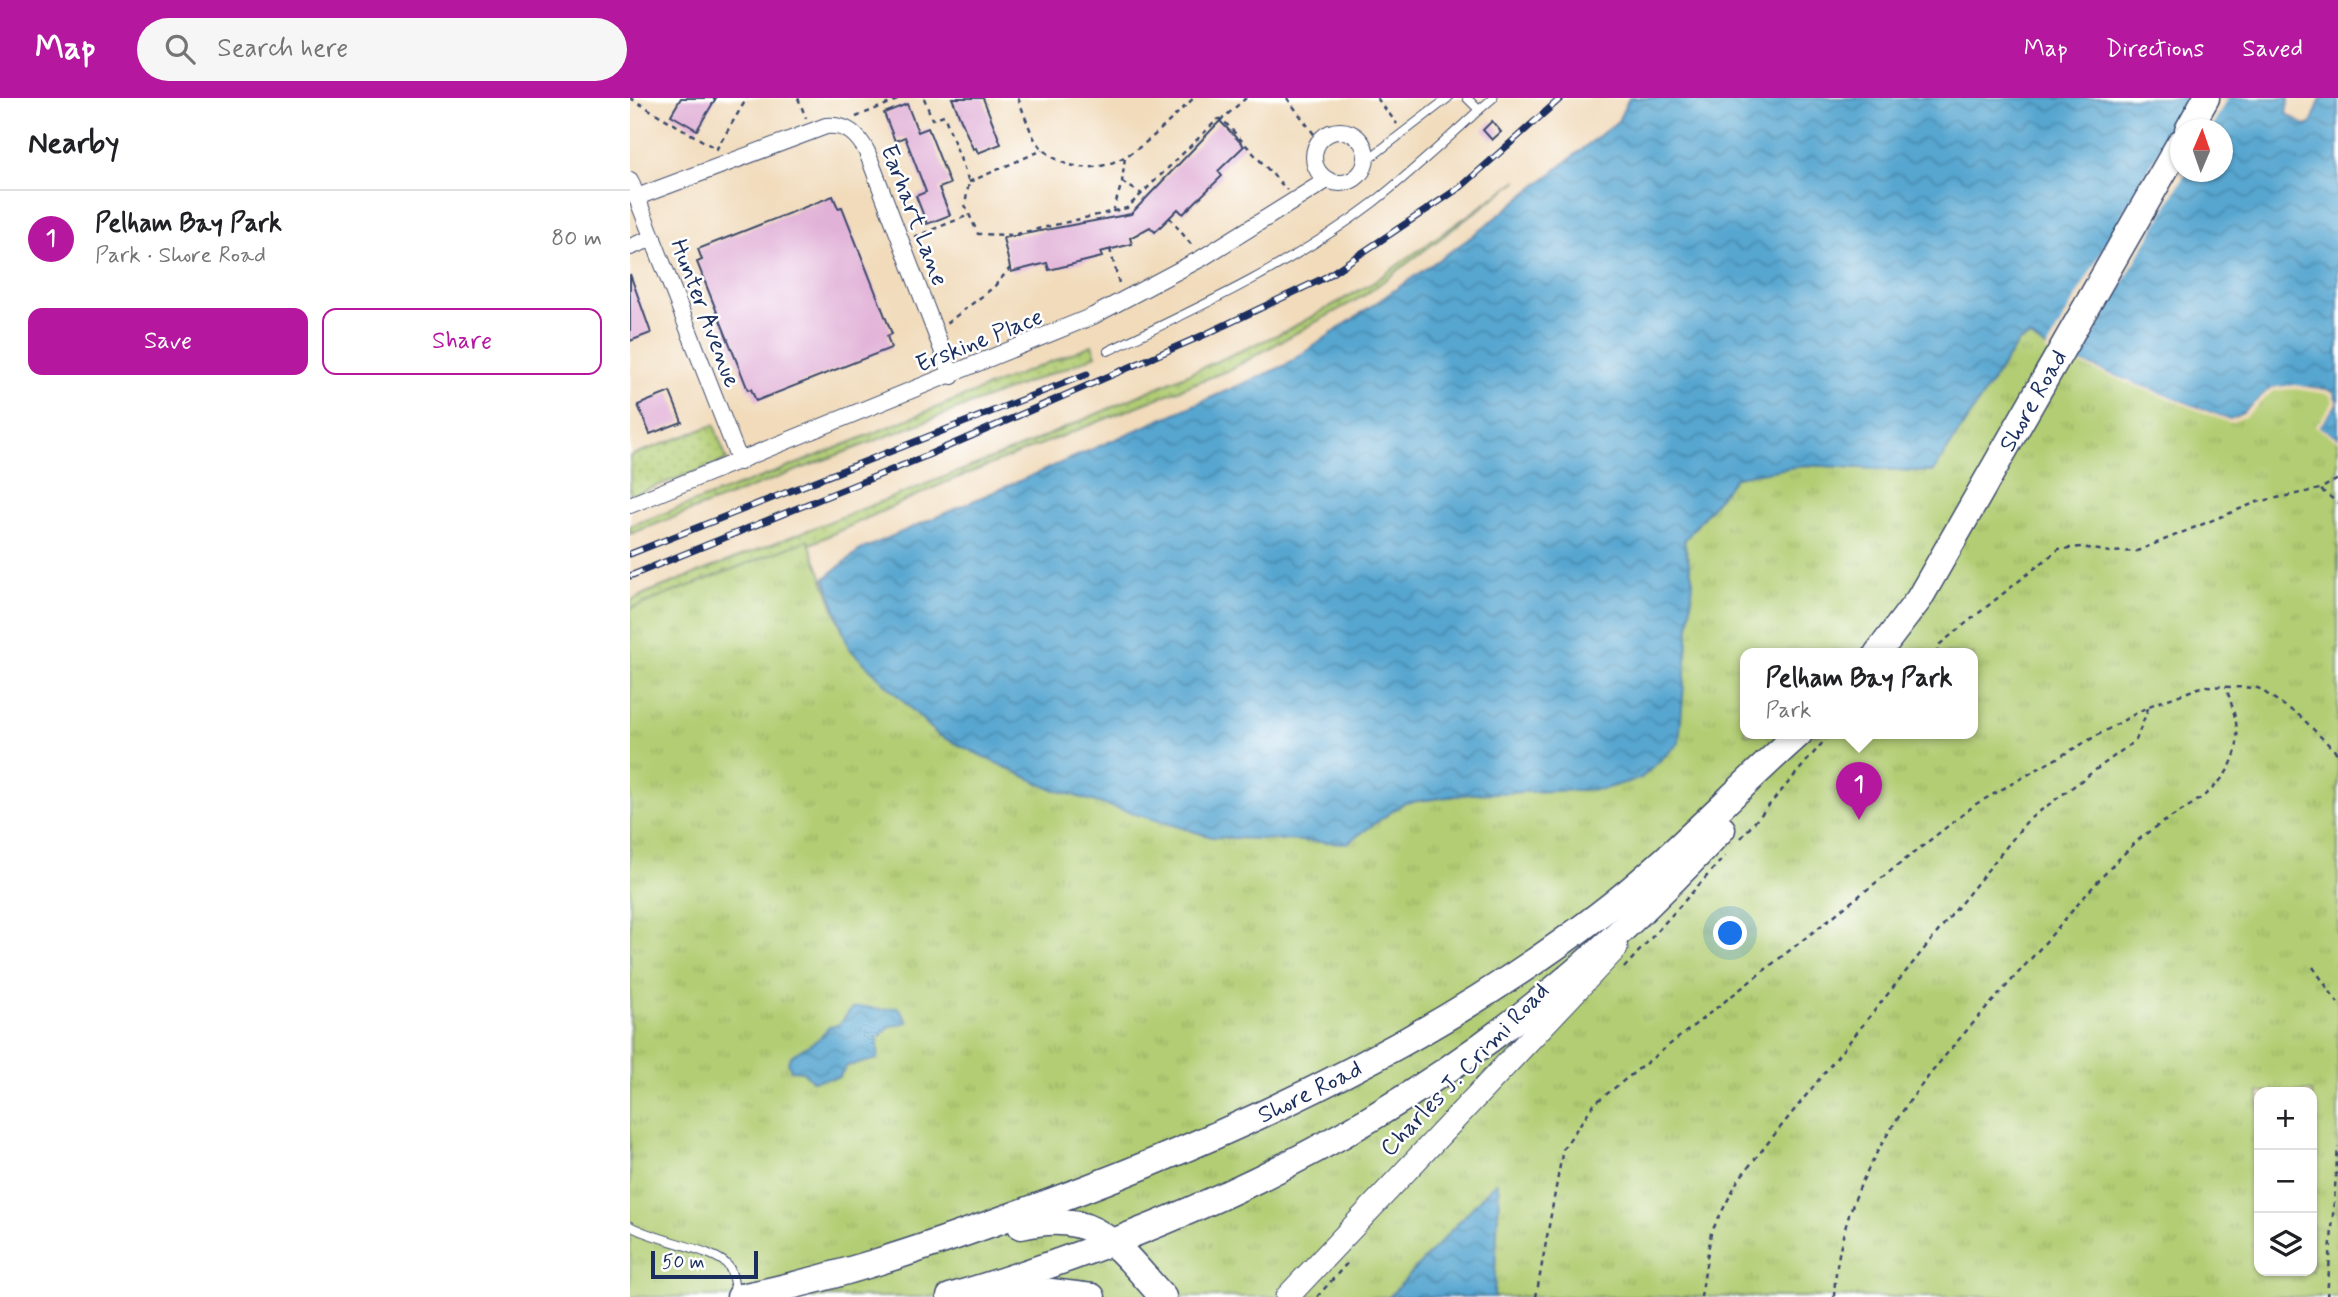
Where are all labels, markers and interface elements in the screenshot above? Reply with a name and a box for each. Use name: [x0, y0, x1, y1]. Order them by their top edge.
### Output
search box: [137, 18, 627, 81]
text: Map: [35, 27, 95, 71]
icon: search: [161, 30, 199, 68]
text: Search here: [217, 32, 348, 66]
text: Map: [2024, 34, 2068, 65]
text: Directions: [2106, 34, 2204, 65]
text: Saved: [2242, 34, 2303, 65]
north arrow: [2170, 119, 2233, 182]
text: Nearby: [28, 124, 119, 163]
street label: Earhart Lane: [872, 140, 955, 291]
text: Pelham Bay Park: [95, 207, 282, 241]
text: 1: [46, 224, 56, 254]
text: 80 m: [551, 224, 602, 254]
street label: Hunter Avenue: [662, 235, 747, 392]
text: Park · Shore Road: [95, 241, 266, 271]
street label: Erskine Place: [911, 302, 1048, 381]
button: Save: [28, 308, 308, 375]
button: Share: [322, 308, 602, 375]
street label: Shore Road: [1993, 345, 2075, 458]
popup: [1740, 648, 1978, 739]
text: Pelham Bay Park: [1766, 662, 1952, 696]
text: Park: [1766, 696, 1811, 726]
pin: 1: [1836, 762, 1882, 820]
your location: [1713, 916, 1747, 950]
street label: Charles J. Crimi Road: [1374, 976, 1556, 1164]
street label: Shore Road: [1253, 1054, 1368, 1131]
map controls: [2254, 1087, 2317, 1276]
button: +: [2254, 1087, 2317, 1150]
button: −: [2254, 1150, 2317, 1213]
button: layers: [2254, 1213, 2317, 1276]
scale bar: [651, 1248, 758, 1280]
text: 50 m: [662, 1250, 705, 1275]

